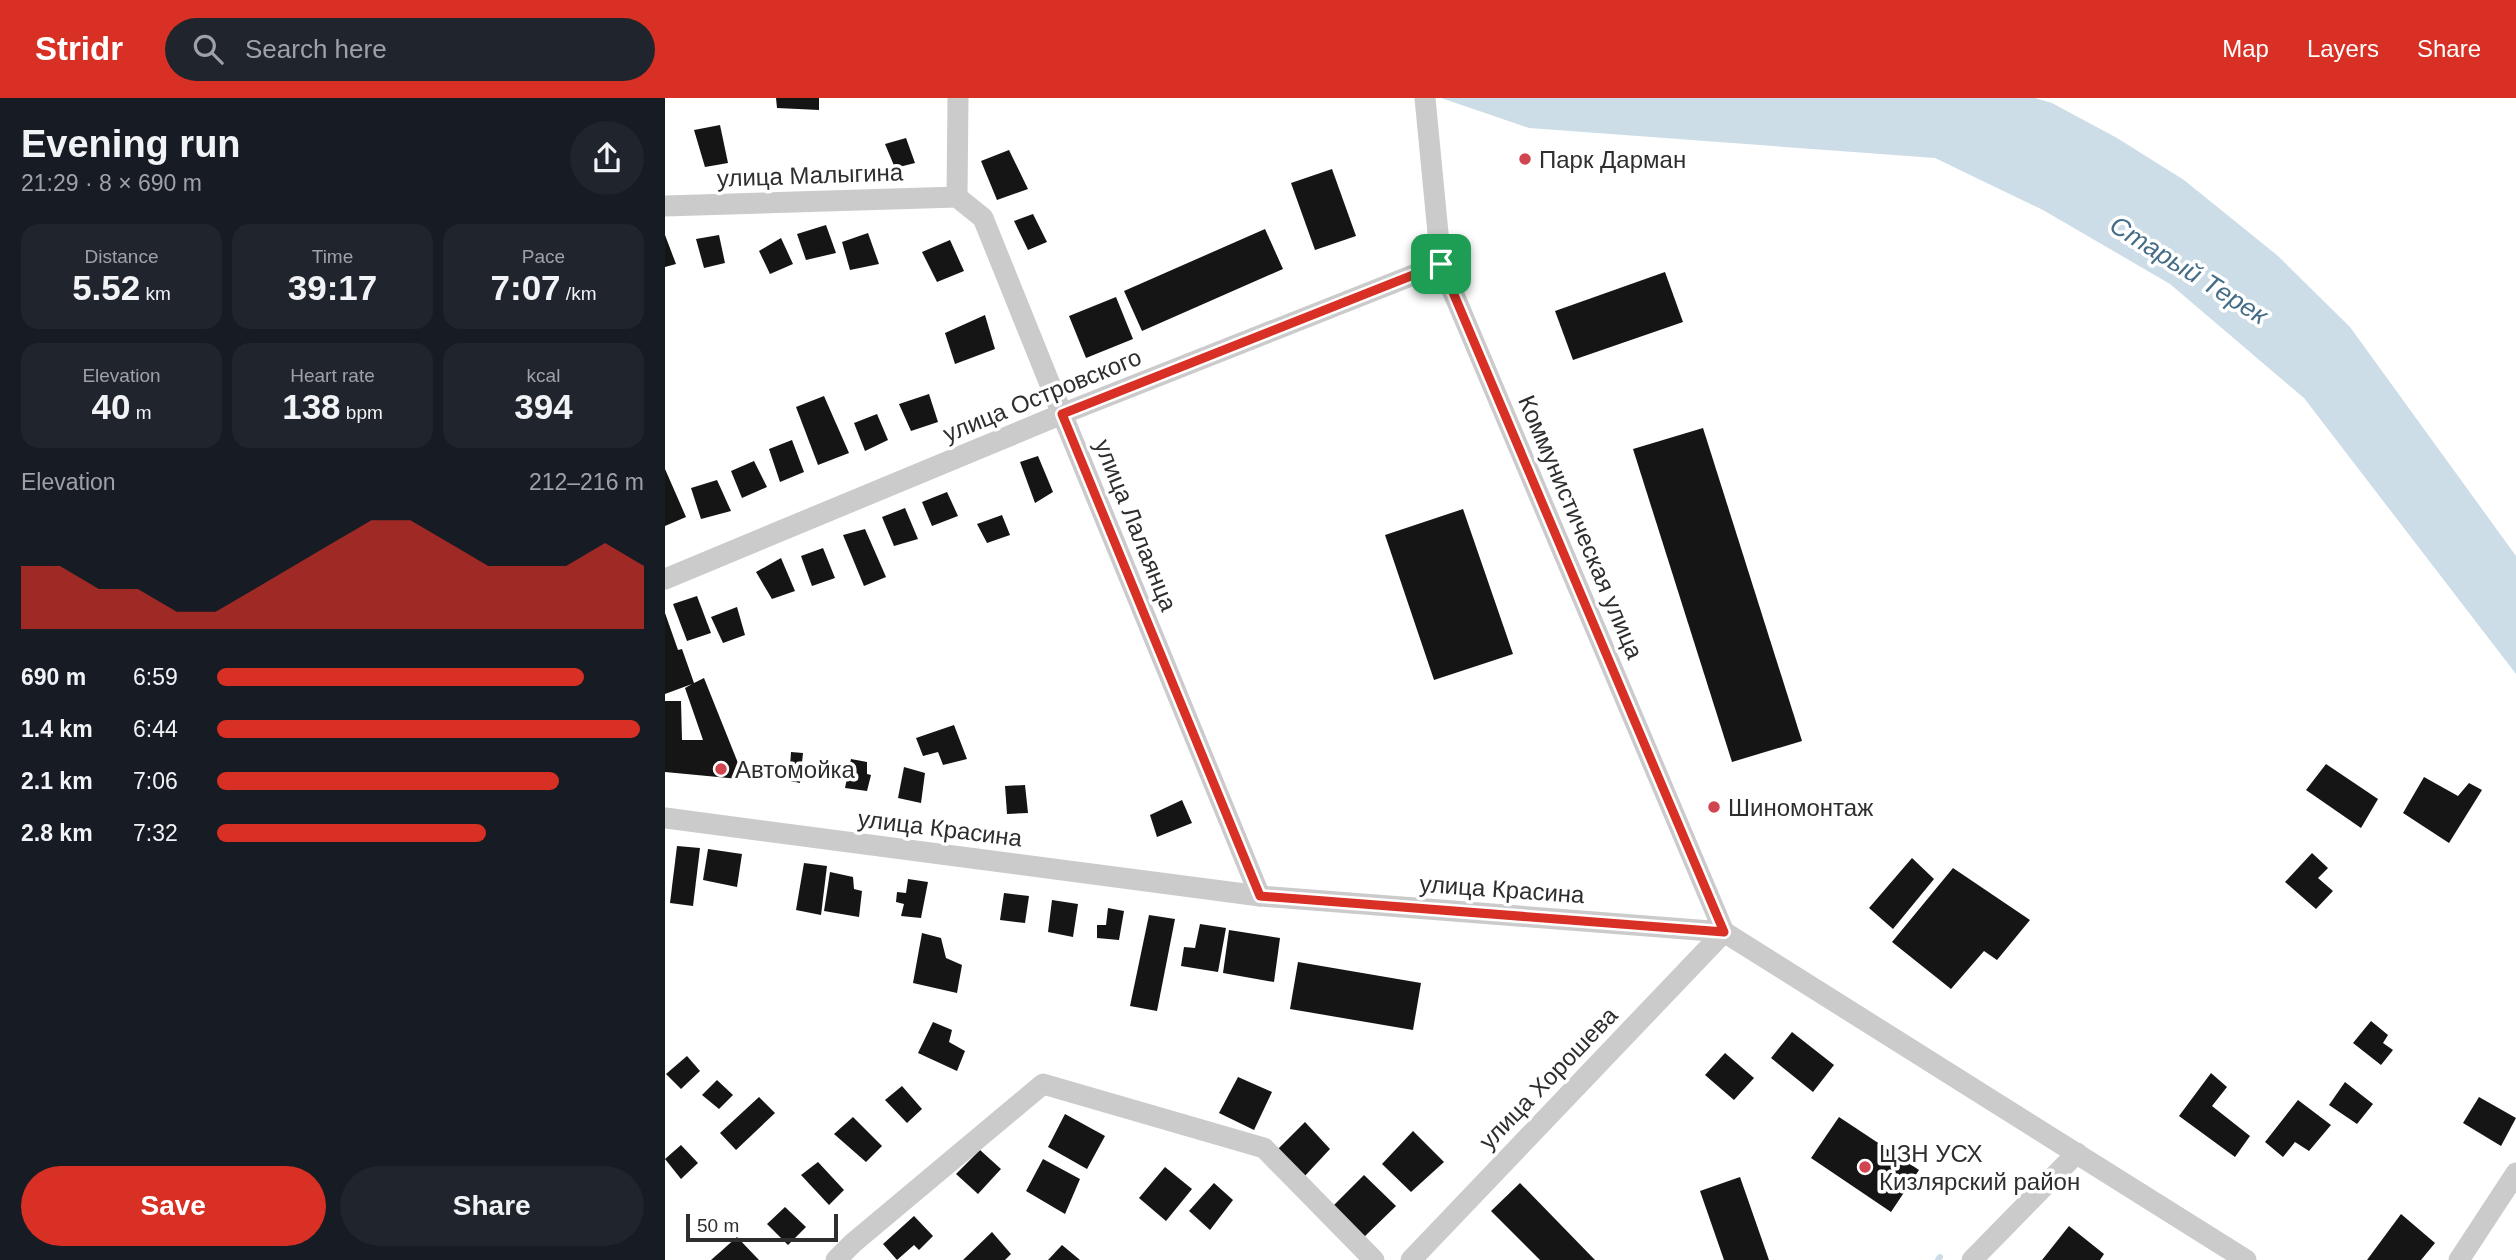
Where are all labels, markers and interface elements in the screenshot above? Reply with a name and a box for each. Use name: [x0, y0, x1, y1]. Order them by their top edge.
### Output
search box: [165, 18, 655, 81]
text: Stridr: [35, 30, 123, 67]
icon: search: [189, 30, 227, 68]
text: Search here: [245, 34, 387, 64]
text: Map: [2222, 35, 2269, 62]
text: Layers: [2307, 35, 2379, 62]
text: Share: [2417, 35, 2481, 62]
button: share: [570, 121, 644, 195]
text: Evening run: [21, 123, 241, 165]
place label: Парк Дарман: [1539, 146, 1686, 173]
marker: Парк Дарман: [1517, 151, 1533, 167]
street label: улица Малыгина: [716, 158, 904, 192]
text: 21:29 · 8 × 690 m: [21, 170, 202, 196]
water label: Старый Терек: [2104, 209, 2275, 331]
pin: [1411, 234, 1471, 294]
icon: arrive: [1422, 245, 1460, 283]
text: Distance: [85, 246, 158, 267]
text: Time: [312, 246, 353, 267]
text: Pace: [522, 246, 565, 267]
text: 5.52: [72, 268, 140, 307]
text: 39:17: [288, 268, 377, 307]
text: 7:07: [491, 268, 561, 307]
text: km: [140, 283, 171, 304]
text: /km: [561, 283, 596, 304]
street label: улица Островского: [939, 343, 1145, 447]
text: Elevation: [82, 365, 161, 386]
text: Heart rate: [290, 365, 375, 386]
text: kcal: [527, 365, 560, 386]
text: 40: [91, 387, 130, 426]
text: 138: [282, 387, 341, 426]
text: 394: [514, 387, 573, 426]
street label: Коммунистическая улица: [1513, 391, 1649, 663]
text: m: [130, 402, 152, 423]
text: bpm: [341, 402, 383, 423]
street label: улица Лалаянца: [1089, 435, 1183, 615]
text: Elevation: [21, 469, 116, 495]
text: 212–216 m: [529, 469, 644, 495]
text: 690 m: [21, 664, 86, 690]
text: 6:59: [133, 664, 178, 690]
text: 1.4 km: [21, 716, 93, 742]
text: 6:44: [133, 716, 178, 742]
place label: Автомойка: [735, 756, 856, 783]
marker: Автомойка: [713, 761, 729, 777]
text: 2.1 km: [21, 768, 93, 794]
text: 7:06: [133, 768, 178, 794]
place label: Шиномонтаж: [1728, 794, 1873, 821]
marker: Шиномонтаж: [1706, 799, 1722, 815]
street label: улица Красина: [856, 805, 1024, 852]
text: 2.8 km: [21, 820, 93, 846]
text: 7:32: [133, 820, 178, 846]
street label: улица Красина: [1419, 870, 1586, 908]
street label: улица Хорошева: [1473, 1001, 1623, 1155]
place label: ЦЗН УСХ Кизлярский район: [1879, 1140, 2080, 1195]
marker: ЦЗН УСХ Кизлярский район: [1857, 1159, 1873, 1175]
button: Save: [21, 1166, 326, 1246]
button: Share: [340, 1166, 644, 1246]
scale bar: [686, 1211, 838, 1243]
text: 50 m: [697, 1215, 739, 1236]

